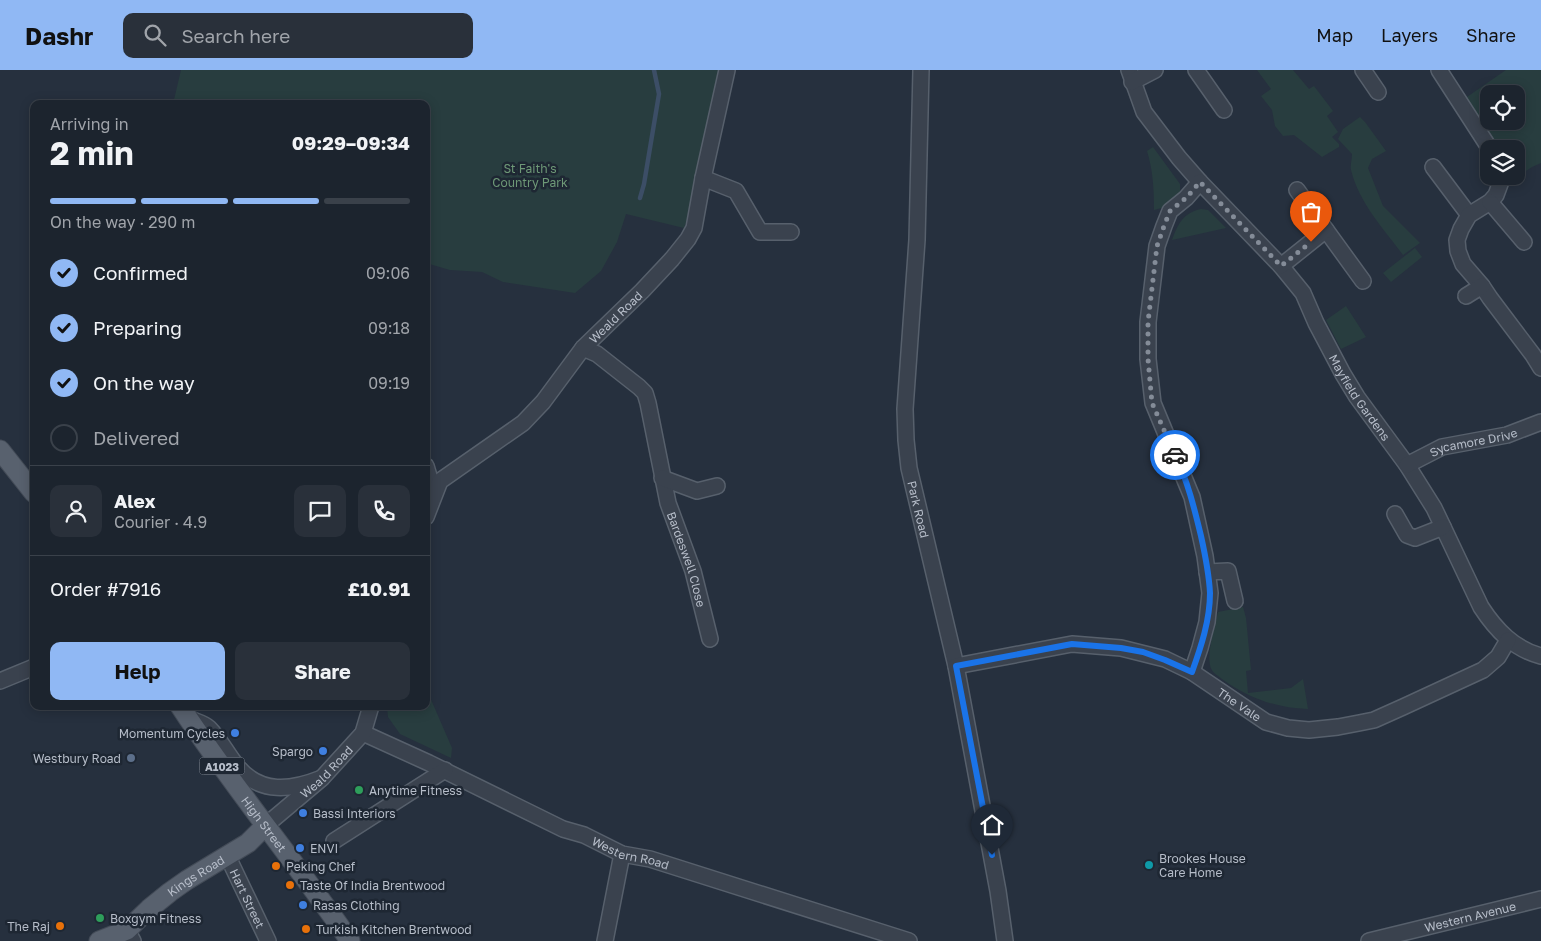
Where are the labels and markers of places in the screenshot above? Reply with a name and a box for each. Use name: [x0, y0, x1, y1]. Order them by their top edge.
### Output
pin: [1290, 191, 1332, 242]
place label: Momentum Cycles: [119, 726, 225, 741]
marker: Momentum Cycles: [229, 727, 241, 739]
place label: Spargo: [272, 744, 313, 759]
marker: Spargo: [317, 745, 329, 757]
place label: Westbury Road: [33, 751, 121, 766]
marker: Westbury Road: [125, 752, 137, 764]
place label: Anytime Fitness: [369, 783, 462, 798]
marker: Anytime Fitness: [353, 784, 365, 796]
pin: [971, 804, 1013, 855]
place label: Bassi Interiors: [313, 806, 396, 821]
marker: Bassi Interiors: [297, 807, 309, 819]
place label: ENVI: [310, 841, 338, 856]
marker: ENVI: [294, 842, 306, 854]
place label: Brookes House Care Home: [1159, 851, 1246, 880]
place label: Peking Chef: [286, 859, 356, 874]
marker: Brookes House Care Home: [1143, 859, 1155, 871]
marker: Peking Chef: [270, 860, 282, 872]
place label: Taste Of India Brentwood: [300, 878, 445, 893]
marker: Taste Of India Brentwood: [284, 879, 296, 891]
place label: Rasas Clothing: [313, 898, 400, 913]
marker: Rasas Clothing: [297, 899, 309, 911]
place label: Boxgym Fitness: [110, 911, 201, 926]
marker: Boxgym Fitness: [94, 912, 106, 924]
place label: The Raj: [7, 919, 50, 934]
marker: The Raj: [54, 920, 66, 932]
place label: Turkish Kitchen Brentwood: [316, 922, 472, 937]
marker: Turkish Kitchen Brentwood: [300, 923, 312, 935]

